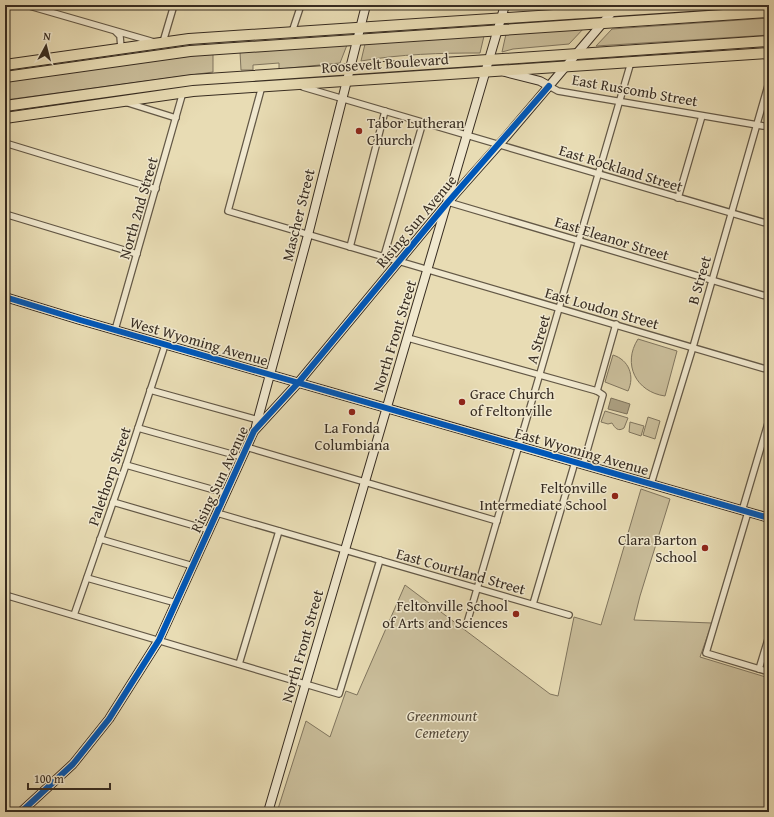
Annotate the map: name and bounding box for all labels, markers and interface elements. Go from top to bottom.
north arrow [26,26,66,66]
text: N [43,28,52,45]
street label: Roosevelt Boulevard [321,48,449,78]
street label: East Ruscomb Street [570,69,700,112]
place label: Tabor Lutheran Church [367,112,465,150]
marker: Tabor Lutheran Church [354,126,364,136]
street label: East Rockland Street [556,139,686,197]
street label: North 2nd Street [113,154,163,262]
street label: Mascher Street [276,166,320,263]
street label: Rising Sun Avenue [371,170,461,272]
street label: East Eleanor Street [552,211,672,266]
street label: B Street [682,253,716,307]
street label: North Front Street [367,277,421,395]
street label: East Loudon Street [543,282,662,334]
street label: West Wyoming Avenue [127,311,271,371]
street label: A Street [521,311,555,366]
place label: Grace Church of Feltonville [470,383,555,421]
marker: Grace Church of Feltonville [457,397,467,407]
marker: La Fonda Columbiana [347,407,357,417]
place label: La Fonda Columbiana [315,417,389,455]
street label: Rising Sun Avenue [185,422,253,536]
street label: East Wyoming Avenue [513,422,651,480]
street label: Palethorp Street [82,423,136,528]
place label: Feltonville Intermediate School [480,477,607,515]
marker: Feltonville Intermediate School [610,491,620,501]
place label: Clara Barton School [618,529,698,567]
street label: East Courtland Street [394,542,529,600]
marker: Clara Barton School [700,543,710,553]
street label: North Front Street [276,586,328,705]
place label: Feltonville School of Arts and Sciences [382,595,508,633]
marker: Feltonville School of Arts and Sciences [511,609,521,619]
park label: Greenmount Cemetery [407,705,477,743]
scale bar [28,765,110,791]
text: 100 m [34,770,64,787]

